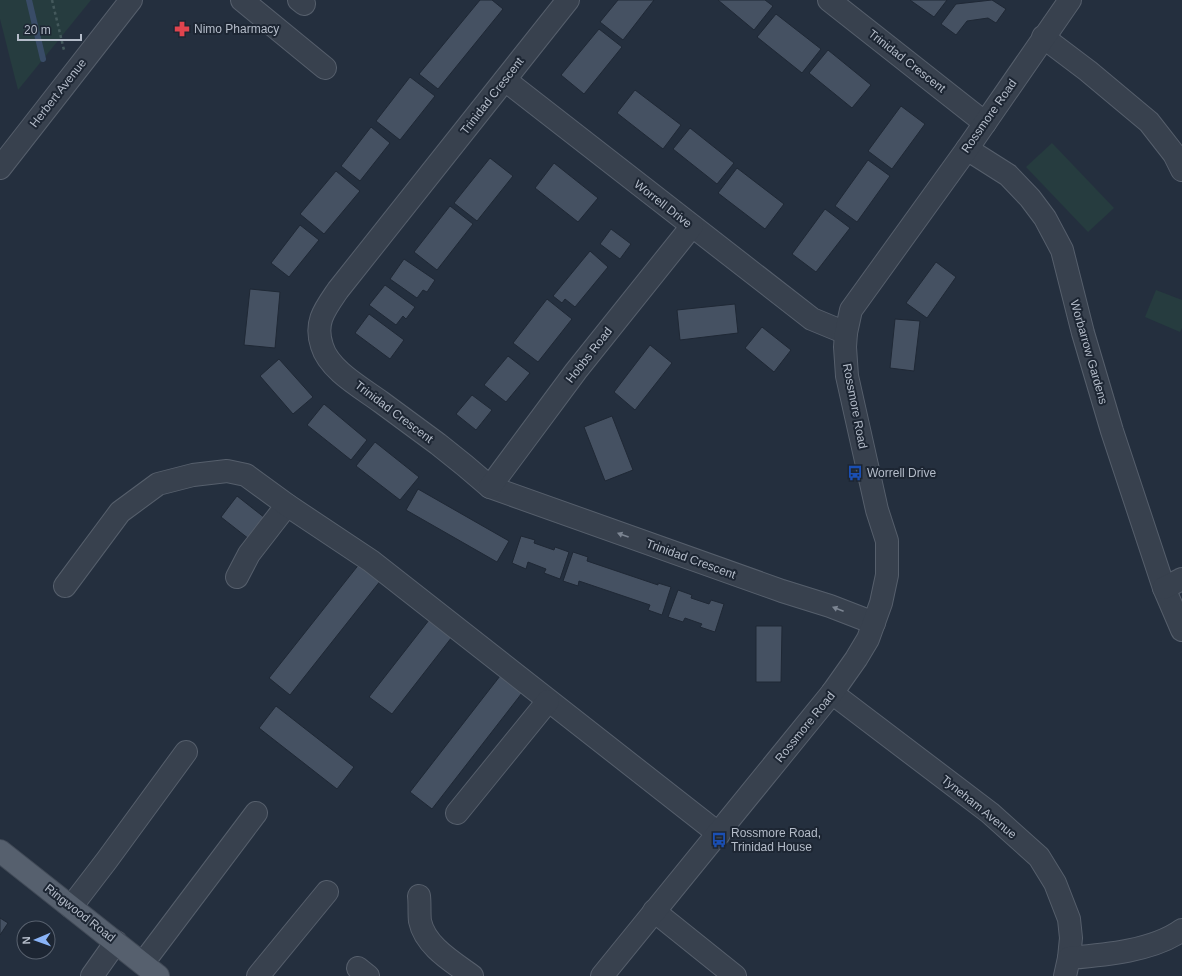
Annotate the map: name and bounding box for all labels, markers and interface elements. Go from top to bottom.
scale bar [18,16,81,42]
pharmacy icon: Nimo Pharmacy [173,20,191,38]
place label: Nimo Pharmacy [194,22,279,36]
text: 20 m [24,23,51,37]
street label: Trinidad Crescent [866,26,949,96]
street label: Trinidad Crescent [457,54,527,137]
street label: Herbert Avenue [27,56,89,130]
street label: Rossmore Road [958,76,1020,156]
street label: Worrell Drive [631,177,695,231]
street label: Worbarrow Gardens [1067,298,1111,406]
street label: Hobbs Road [563,324,615,386]
street label: Rossmore Road [840,362,870,450]
street label: Trinidad Crescent [352,378,436,446]
bus stop icon: Worrell Drive [846,464,864,482]
place label: Worrell Drive [867,466,936,480]
one-way arrow [616,531,628,537]
street label: Trinidad Crescent [644,536,738,582]
one-way arrow [832,606,844,612]
street label: Rossmore Road [772,689,838,765]
street label: Tyneham Avenue [939,772,1020,842]
place label: Rossmore Road, Trinidad House [731,826,821,854]
bus stop icon: Rossmore Road, Trinidad House [710,831,728,849]
street label: Ringwood Road [42,881,118,945]
north arrow [16,920,56,960]
text: N [20,936,32,945]

